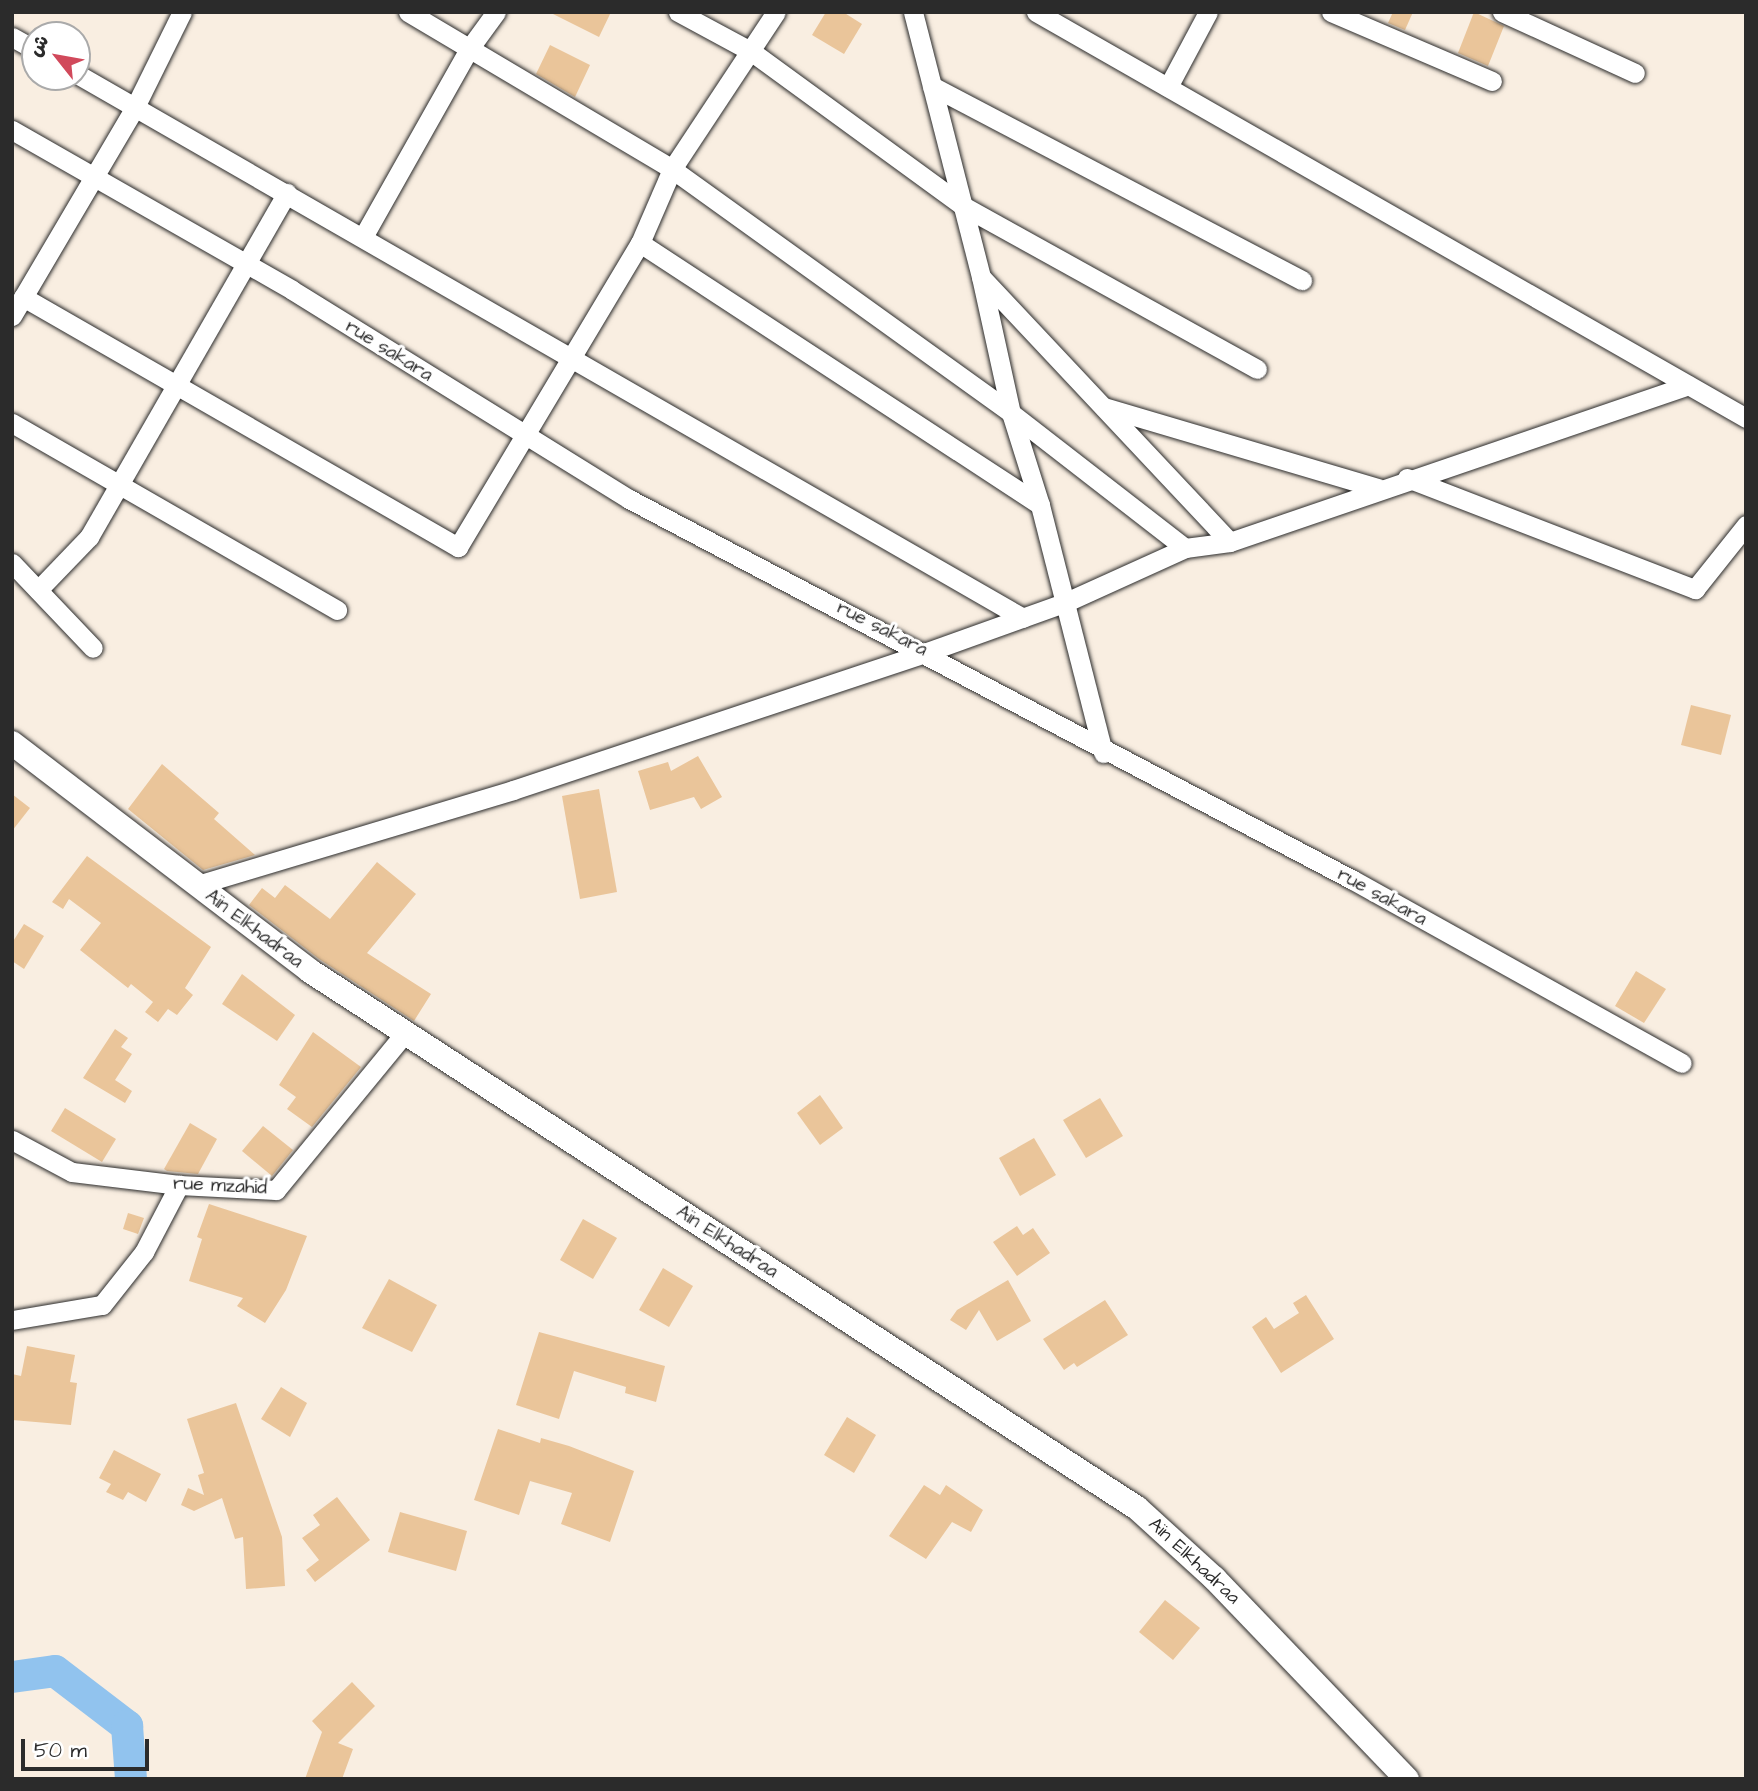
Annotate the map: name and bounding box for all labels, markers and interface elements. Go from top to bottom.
north arrow [21,21,91,91]
text: ش [22,30,56,62]
street label: rue sakara [341,315,437,387]
street label: rue sakara [833,596,931,662]
street label: rue sakara [1333,863,1431,931]
street label: Aïn Elkhadraa [201,885,307,973]
street label: rue mzahid [173,1172,267,1200]
street label: Aïn Elkhadraa [672,1201,782,1283]
street label: Aïn Elkhadraa [1144,1513,1244,1609]
scale bar [24,1724,152,1768]
text: 50 m [34,1736,87,1765]

